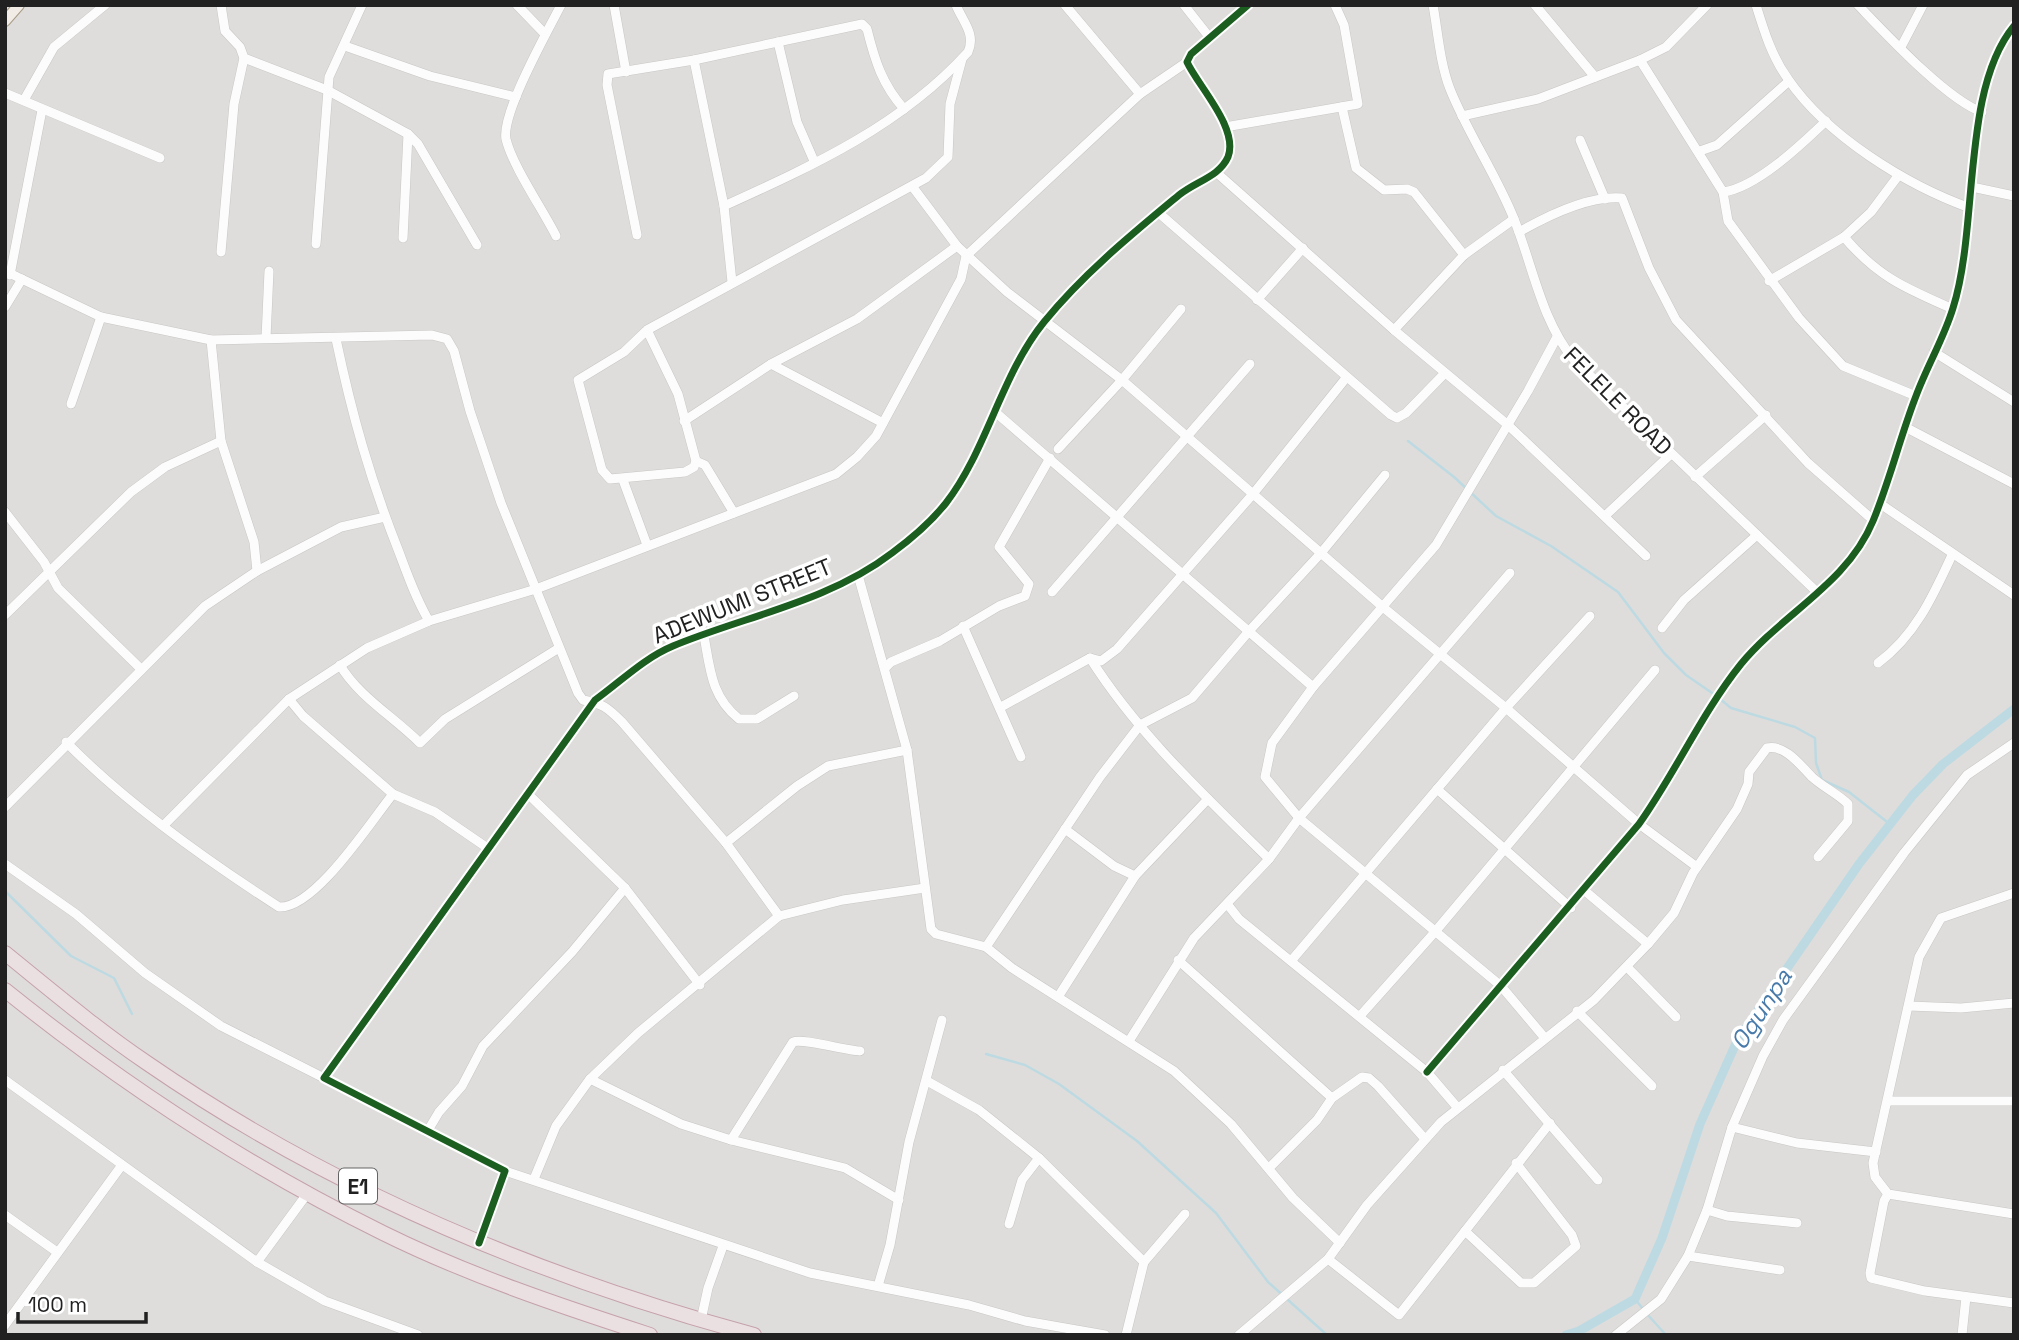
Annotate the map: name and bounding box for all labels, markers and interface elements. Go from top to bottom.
street label: FELELE ROAD [1557,340,1679,462]
street label: ADEWUMI STREET [648,551,836,651]
water label: Ogunpa [1723,963,1799,1055]
road number: E1 [339,1168,377,1204]
scale bar [18,1280,145,1324]
text: 100 m [28,1291,87,1318]

